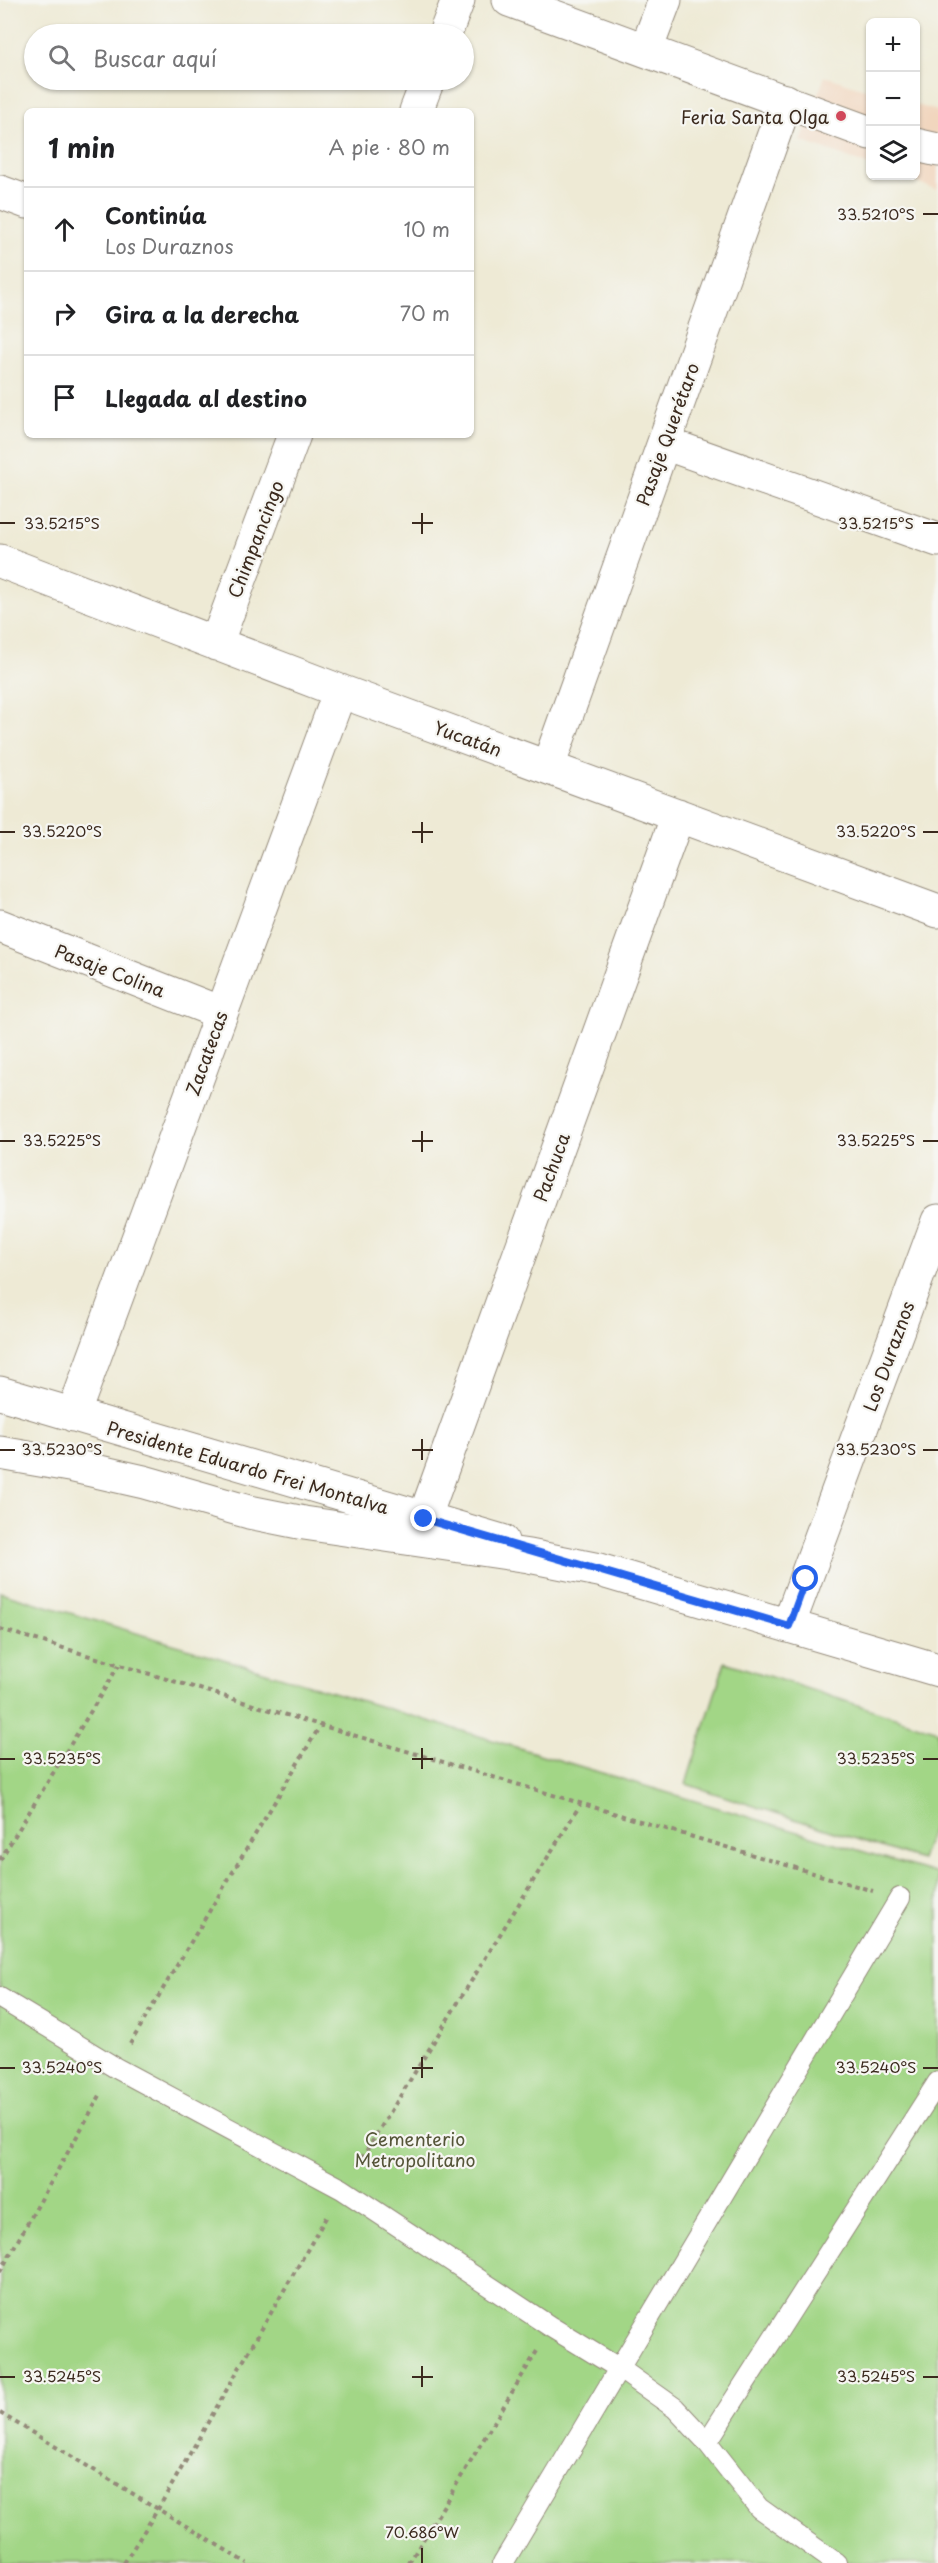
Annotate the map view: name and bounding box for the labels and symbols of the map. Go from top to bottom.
place label: Feria Santa Olga [681,103,830,130]
marker: Feria Santa Olga [834,109,848,123]
text: 33.5210°S [837,202,915,225]
street label: Pasaje Querétaro [629,359,705,509]
street label: Chimpancingo [220,476,290,602]
text: 33.5215°S [24,511,100,534]
text: 33.5215°S [838,511,914,534]
street label: Yucatán [430,713,506,763]
text: 33.5220°S [22,819,102,842]
text: 33.5220°S [836,819,916,842]
street label: Pasaje Colina [51,937,170,1004]
street label: Zacatecas [178,1007,234,1099]
text: 33.5225°S [23,1128,101,1151]
street label: Pachuca [526,1128,576,1205]
text: 33.5225°S [837,1128,915,1151]
street label: Los Duraznos [856,1297,920,1415]
street label: Presidente Eduardo Frei Montalva [104,1414,392,1520]
text: 33.5230°S [22,1437,102,1460]
text: 33.5230°S [836,1437,916,1460]
route end [410,1505,436,1531]
route start [792,1565,818,1591]
text: 33.5235°S [23,1746,101,1769]
text: 33.5235°S [837,1746,915,1769]
text: 33.5240°S [22,2055,102,2078]
text: 33.5240°S [836,2055,916,2078]
park label: Cementerio Metropolitano [354,2125,476,2173]
text: 33.5245°S [23,2364,101,2387]
text: 33.5245°S [837,2364,915,2387]
text: 70.686°W [385,2520,459,2543]

